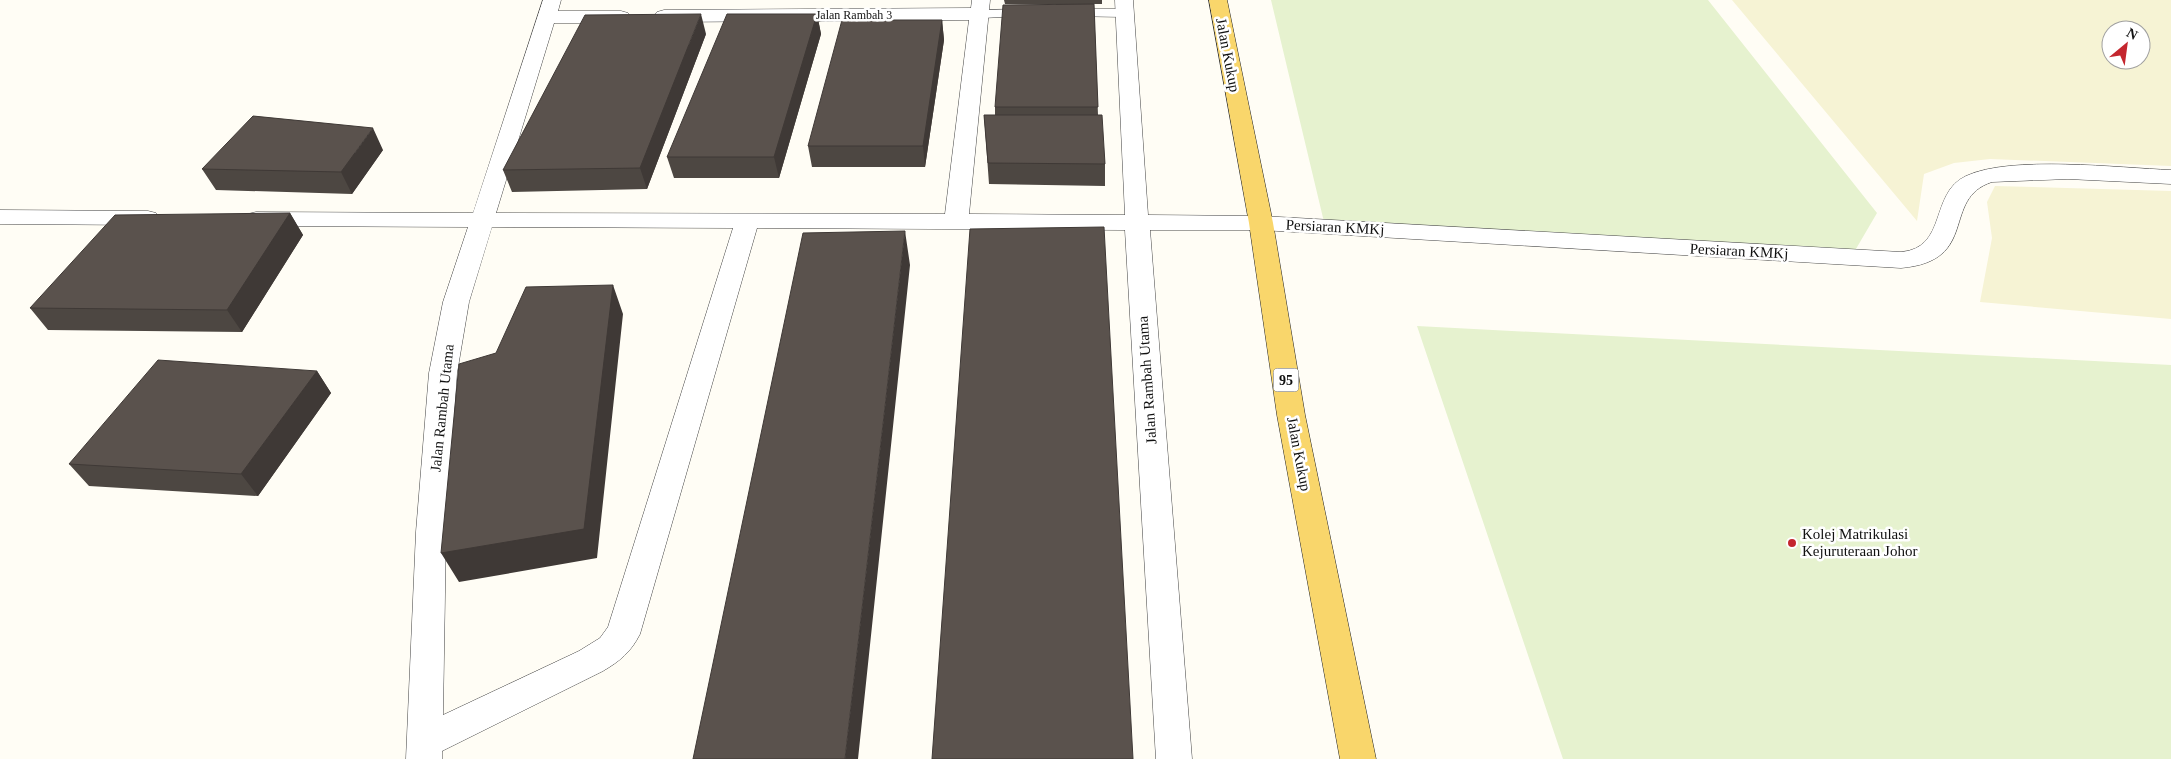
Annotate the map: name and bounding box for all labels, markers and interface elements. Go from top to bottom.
street label: Jalan Rambah 3 [816,8,892,22]
street label: Jalan Kukup [1213,16,1243,94]
north arrow [2101,20,2151,70]
text: N [2124,25,2140,43]
street label: Persiaran KMKj [1285,216,1385,238]
street label: Persiaran KMKj [1689,240,1789,262]
street label: Jalan Rambah Utama [1135,315,1159,445]
street label: Jalan Rambah Utama [427,343,457,473]
road number: 95 [1274,368,1298,392]
street label: Jalan Kukup [1284,415,1314,493]
place label: Kolej Matrikulasi Kejuruteraan Johor [1802,526,1917,559]
marker: Kolej Matrikulasi Kejuruteraan Johor [1786,537,1798,549]

